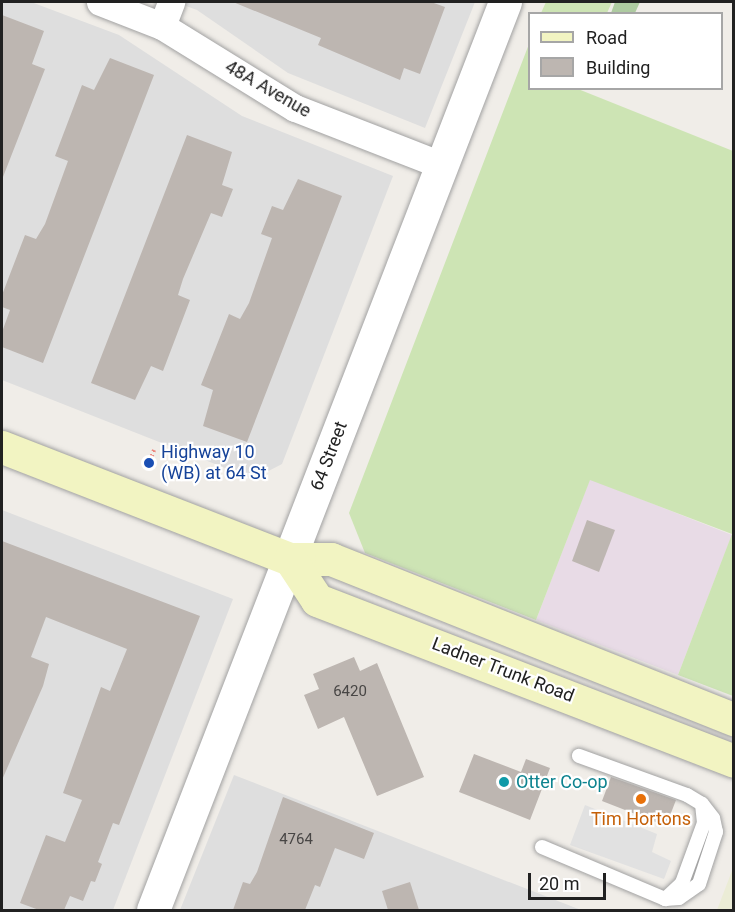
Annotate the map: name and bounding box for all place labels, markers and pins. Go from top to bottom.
place label: Highway 10 (WB) at 64 St [161,442,267,484]
marker: Highway 10 (WB) at 64 St [142,456,156,470]
place label: Otter Co-op [516,771,608,793]
marker: Otter Co-op [497,775,511,789]
marker: Tim Hortons [634,792,648,806]
place label: Tim Hortons [591,808,691,830]

